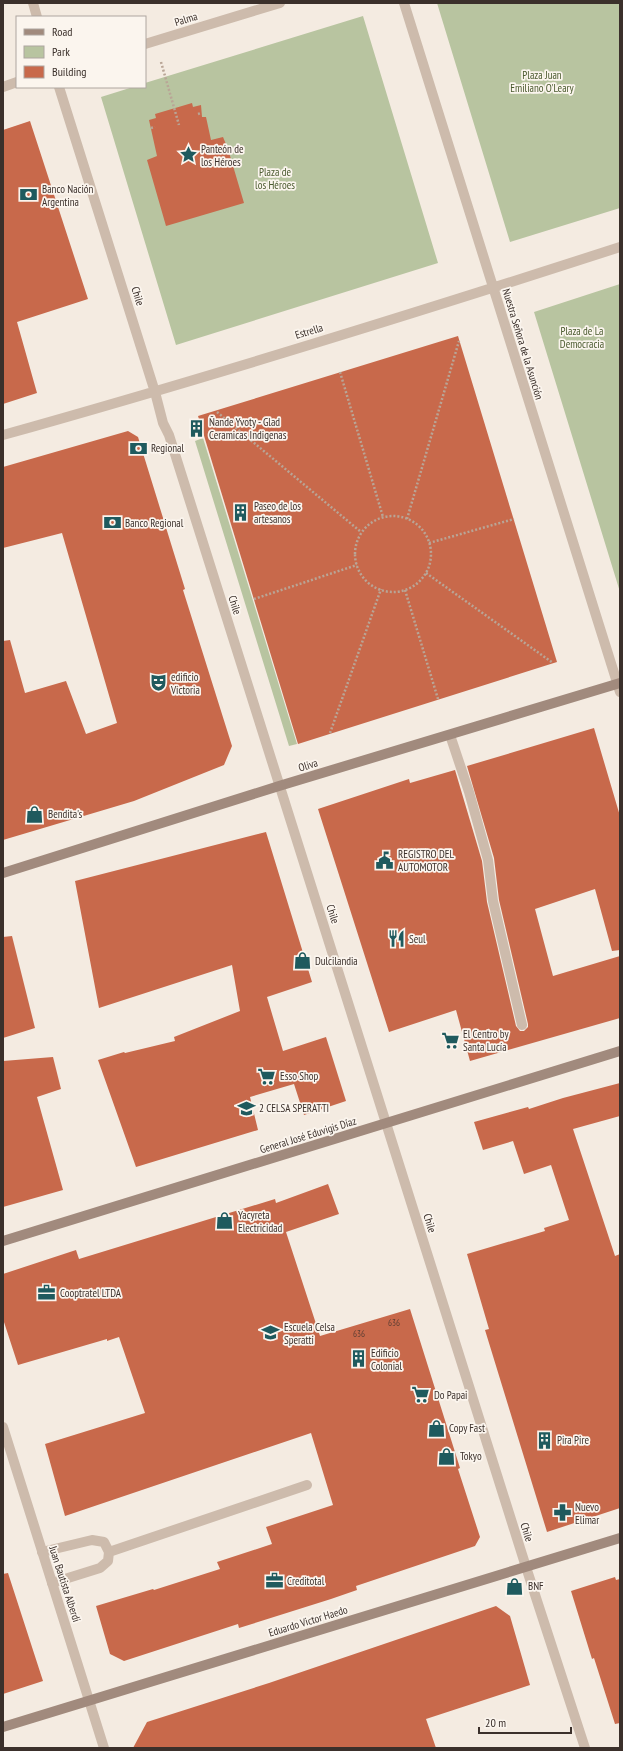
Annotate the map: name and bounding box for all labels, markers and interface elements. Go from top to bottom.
street label: Palma [173,9,199,29]
legend [16,16,146,88]
text: Road [52,24,72,39]
text: Park [52,44,70,59]
text: Building [52,64,87,79]
park label: Plaza Juan Emiliano O'Leary [510,68,575,95]
place label: Panteón de los Héroes [201,142,244,169]
place icon: Panteón de los Héroes [178,145,198,165]
park label: Plaza de los Héroes [255,165,295,192]
place label: Banco Nación Argentina [42,182,94,209]
bank icon: Banco Nación Argentina [19,185,39,205]
street label: Chile [128,285,148,308]
street label: Nuestra Señora de la Asunción [499,287,547,401]
street label: Estrella [293,320,325,342]
park label: Plaza de La Democracia [560,324,604,351]
place label: Ñande Yvoty - Glad Ceramicas Indigenas [209,415,287,442]
building icon: Ñande Yvoty - Glad Ceramicas Indigenas [186,418,206,438]
bank icon: Regional [128,438,148,458]
place label: Regional [151,441,184,455]
place label: Paseo de los artesanos [254,499,301,526]
building icon: Paseo de los artesanos [231,502,251,522]
bank icon: Banco Regional [102,513,122,533]
place label: Banco Regional [125,516,184,530]
street label: Chile [225,594,245,617]
place label: edificio Victoria [170,670,200,697]
theatre icon: edificio Victoria [148,673,168,693]
street label: Oliva [297,755,319,775]
shop icon: Bendita's [25,804,45,824]
place label: Bendita's [48,807,82,821]
place label: REGISTRO DEL AUTOMOTOR [398,847,454,874]
public building icon: REGISTRO DEL AUTOMOTOR [375,850,395,870]
street label: Chile [323,903,343,926]
restaurant icon: Seul [386,929,406,949]
place label: Seul [409,932,426,946]
shop icon: Dulcilandia [292,951,312,971]
place label: Dulcilandia [315,954,358,968]
place label: El Centro by Santa Lucía [463,1027,510,1054]
supermarket icon: El Centro by Santa Lucía [440,1030,460,1050]
supermarket icon: Esso Shop [257,1066,277,1086]
place label: Esso Shop [280,1069,319,1083]
school or university icon: 2 CELSA SPERATTI [236,1098,256,1118]
place label: 2 CELSA SPERATTI [259,1101,329,1115]
street label: General José Eduvigis Díaz [258,1114,358,1156]
place label: Yacyreta Electricidad [238,1208,283,1235]
shop icon: Yacyreta Electricidad [215,1211,235,1231]
street label: Chile [420,1212,440,1235]
office icon: Cooptratel LTDA [37,1283,57,1303]
place label: Cooptratel LTDA [60,1286,122,1300]
house number: 636 [388,1317,400,1328]
place label: Escuela Celsa Speratti [284,1320,335,1347]
school or university icon: Escuela Celsa Speratti [261,1323,281,1343]
house number: 636 [353,1328,365,1339]
place label: Edificio Colonial [371,1346,402,1373]
building icon: Edificio Colonial [348,1349,368,1369]
supermarket icon: Do Papai [411,1385,431,1405]
place label: Do Papai [434,1388,468,1402]
shop icon: Copy Fast [426,1418,446,1438]
place label: Copy Fast [449,1421,485,1435]
building icon: Pira Pire [534,1430,554,1450]
place label: Pira Pire [557,1433,589,1447]
shop icon: Tokyo [437,1446,457,1466]
place label: Tokyo [460,1449,482,1463]
place label: Nuevo Elimar [575,1500,599,1527]
pharmacy icon: Nuevo Elimar [552,1503,572,1523]
street label: Chile [517,1521,537,1544]
street label: Juan Bautista Alberdi [46,1543,84,1624]
office icon: Creditotal [264,1571,284,1591]
place label: Creditotal [287,1574,325,1588]
shop icon: BNF [505,1576,525,1596]
place label: BNF [528,1579,544,1593]
street label: Eduardo Victor Haedo [267,1602,350,1640]
scale bar [479,1709,571,1735]
text: 20 m [485,1715,506,1730]

